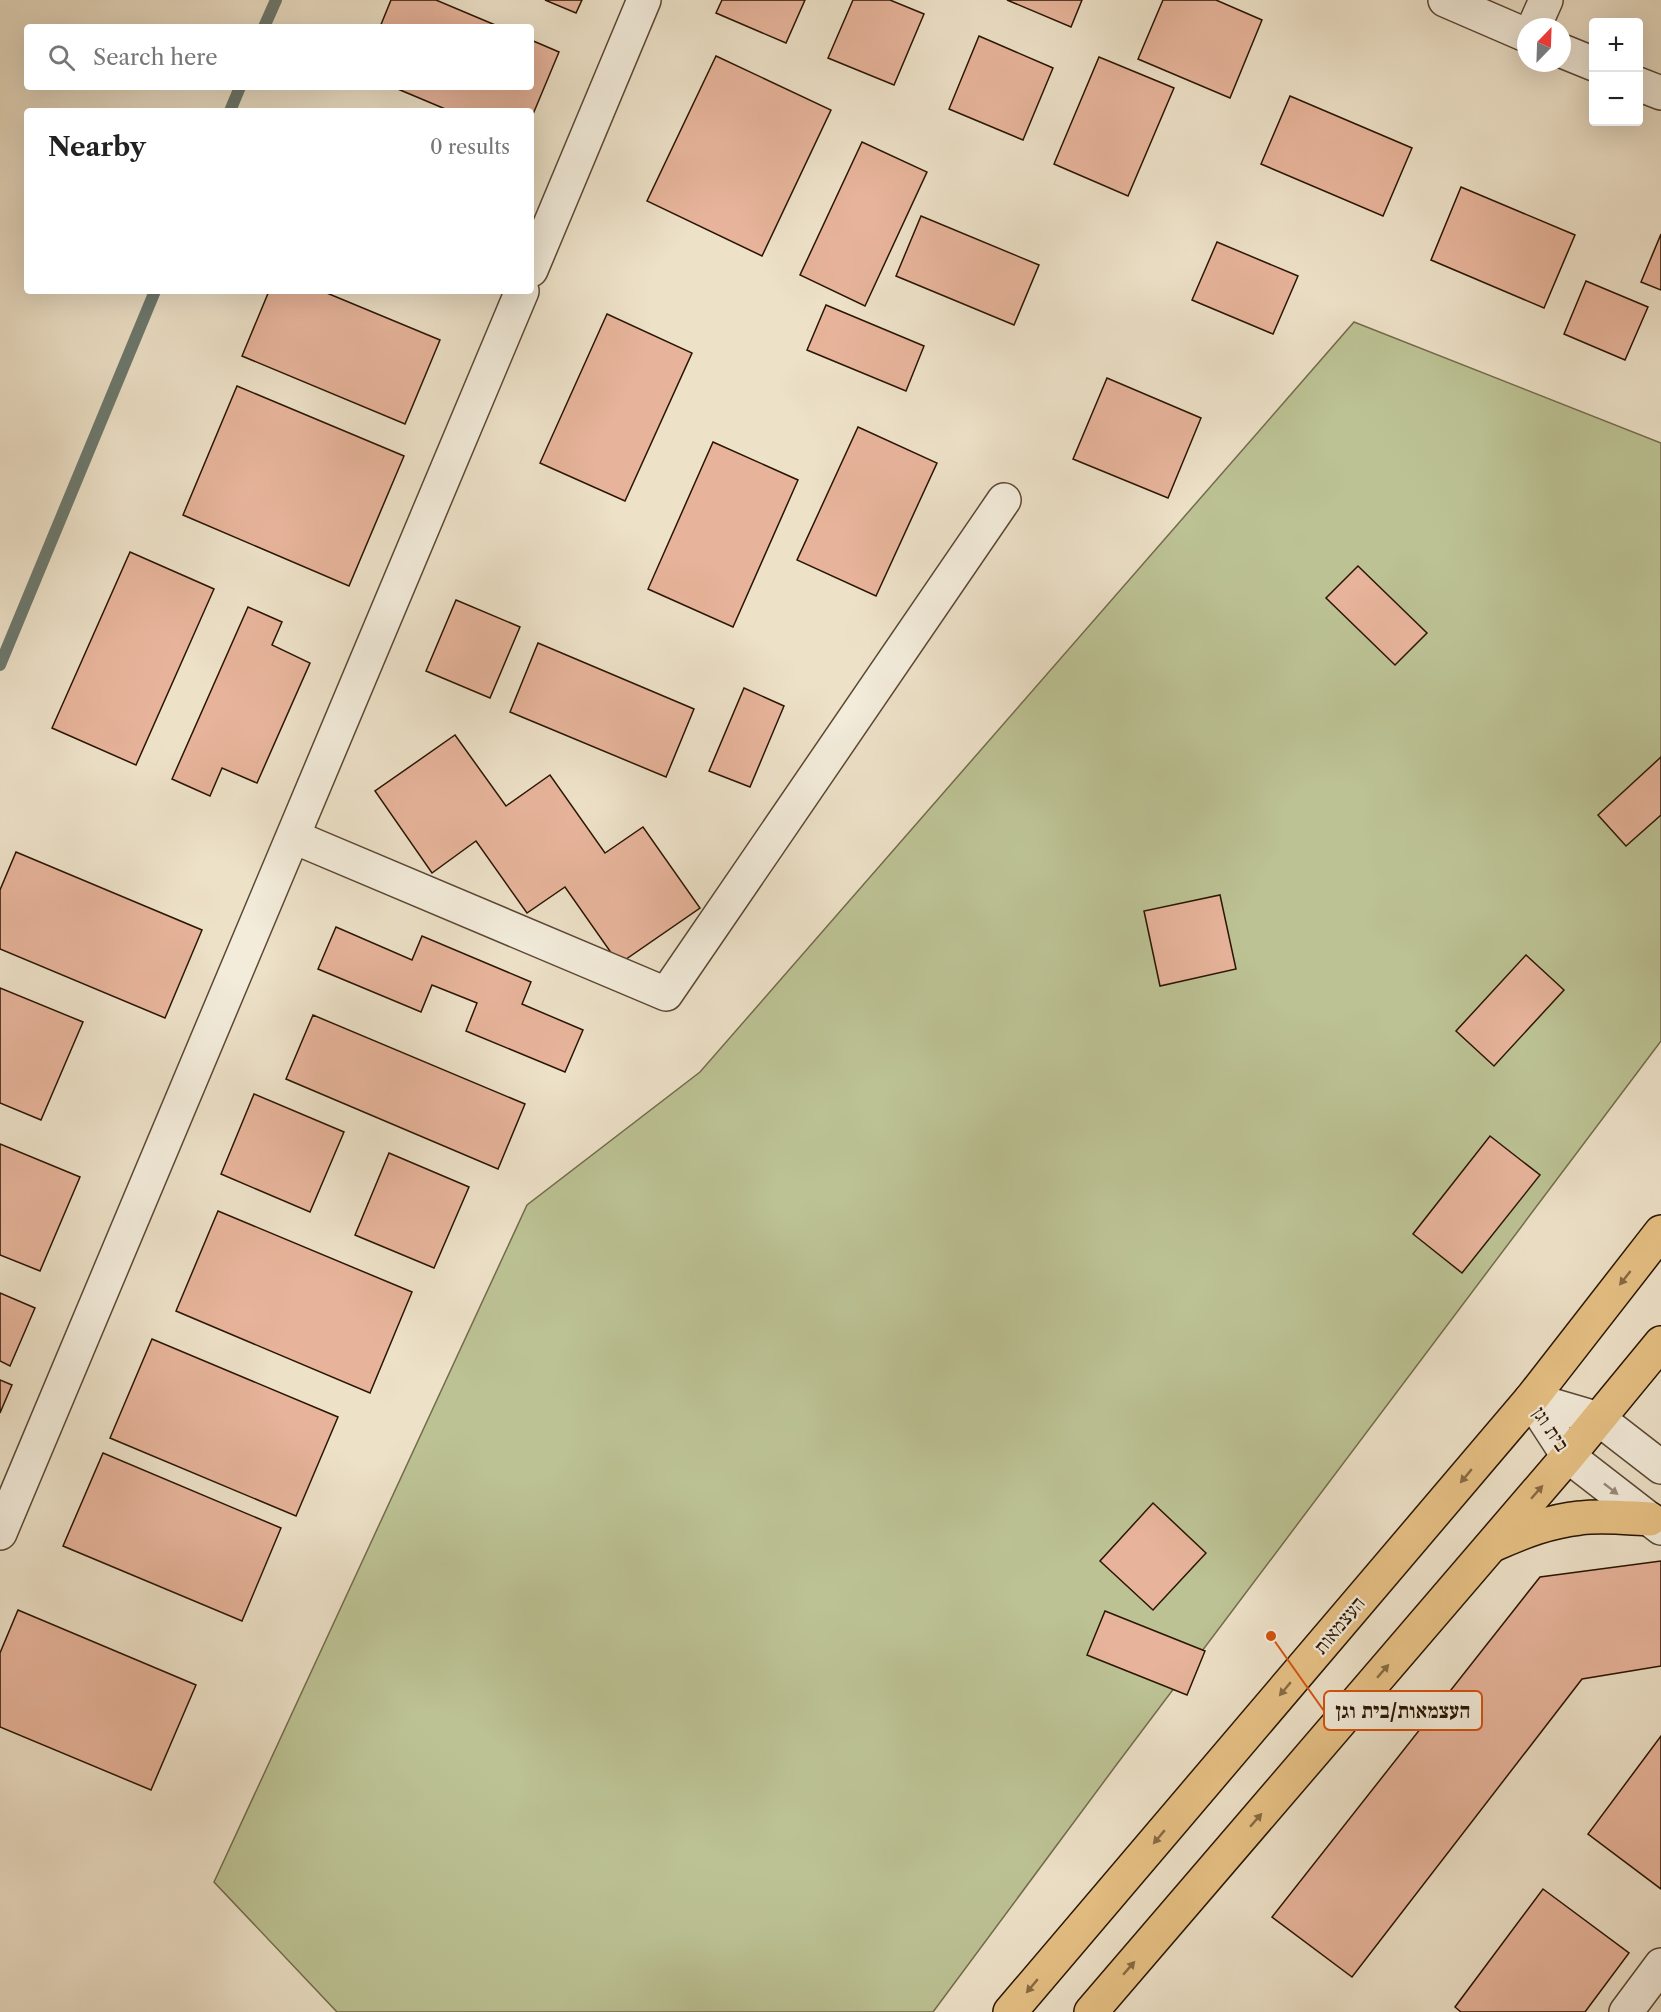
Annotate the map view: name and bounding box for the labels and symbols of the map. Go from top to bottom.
north arrow [1517,18,1571,72]
one-way arrow [1619,1270,1632,1286]
street label: בית וגן [1527,1402,1575,1456]
one-way arrow [1459,1468,1472,1484]
one-way arrow [1603,1482,1618,1494]
one-way arrow [1530,1485,1543,1500]
street label: העצמאות [1308,1591,1370,1659]
one-way arrow [1376,1663,1389,1679]
one-way arrow [1279,1681,1292,1696]
callout: העצמאות/בית וגן [1324,1691,1482,1730]
text: העצמאות/בית וגן [1336,1698,1470,1723]
one-way arrow [1249,1812,1263,1827]
one-way arrow [1153,1829,1166,1844]
one-way arrow [1122,1961,1135,1976]
one-way arrow [1026,1978,1039,1994]

